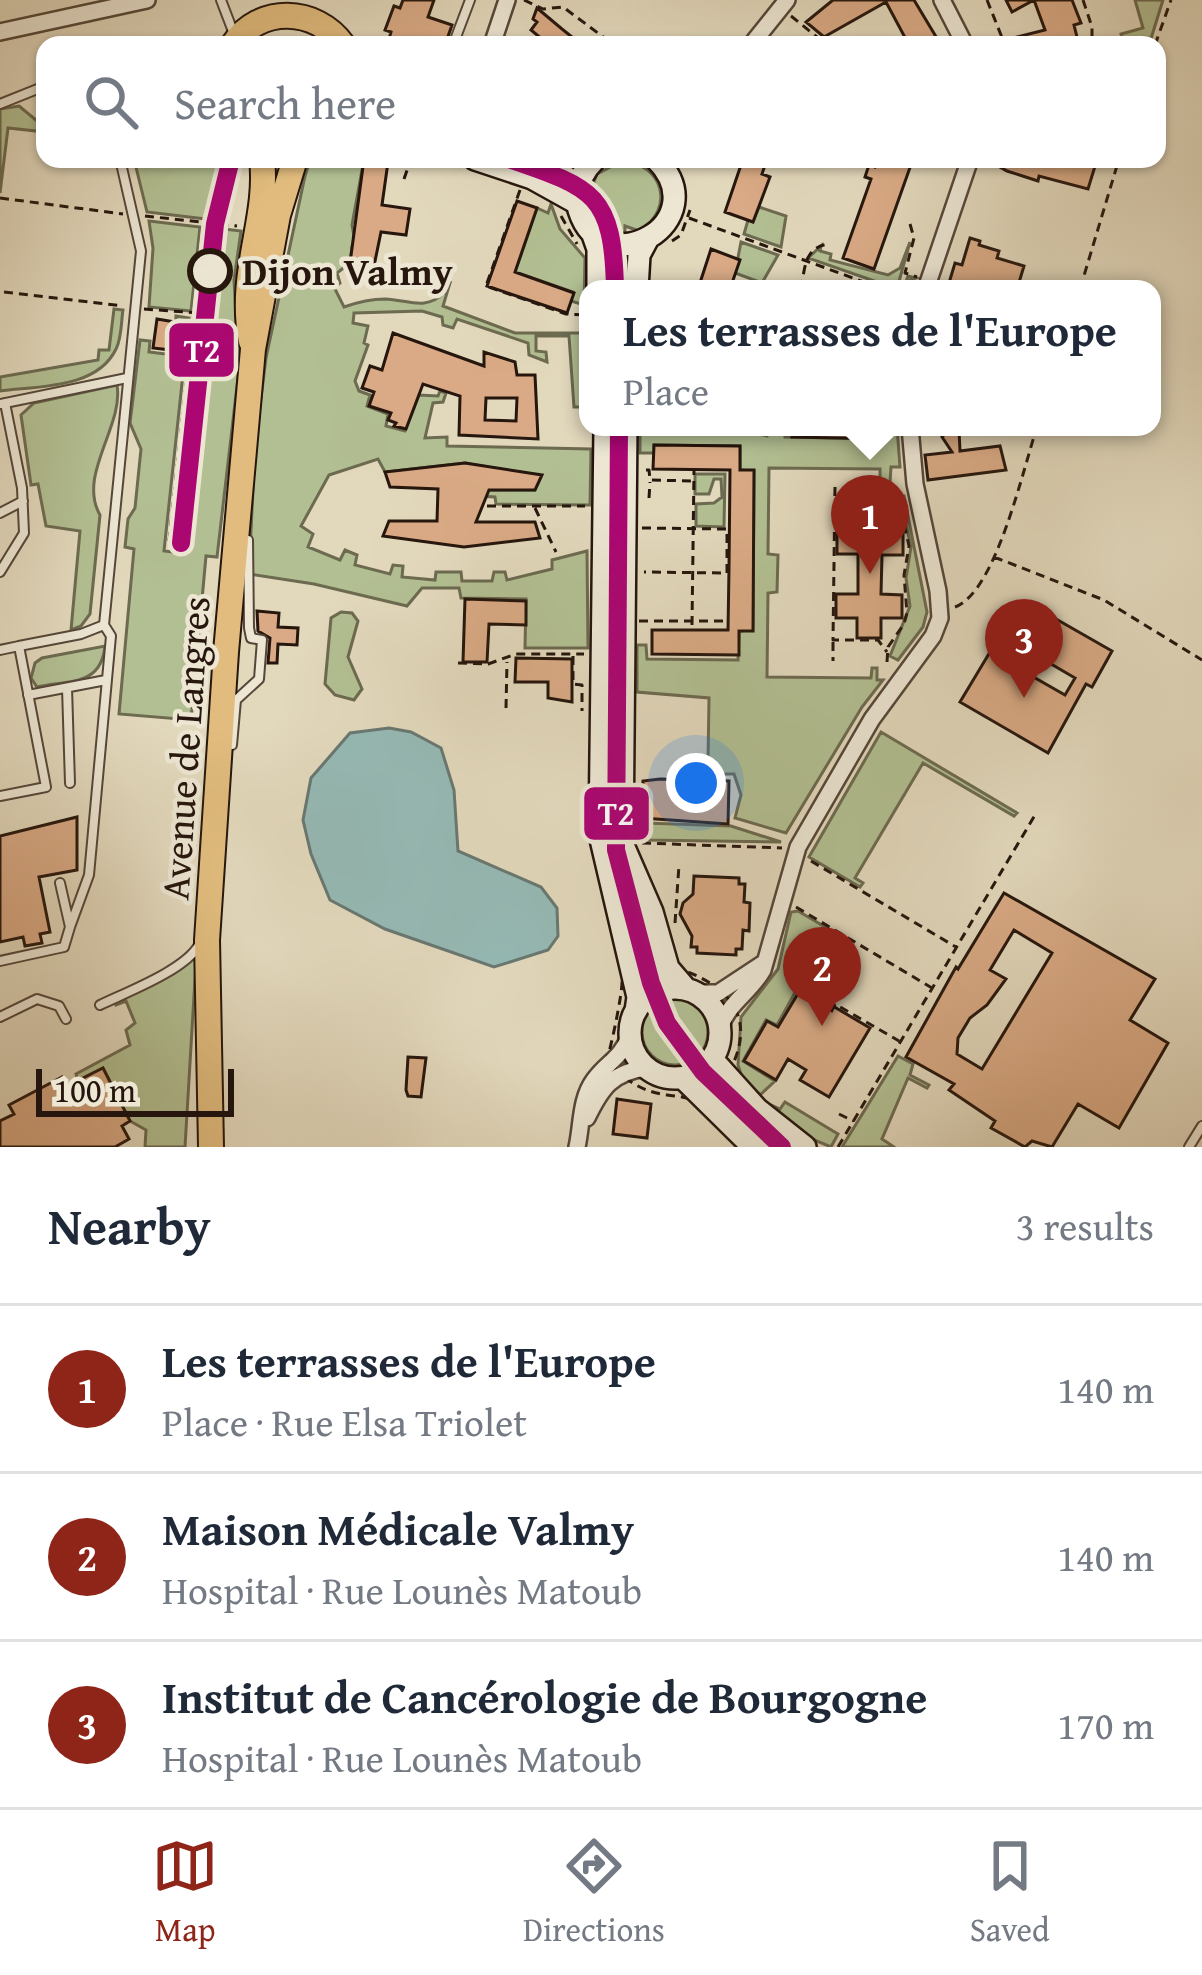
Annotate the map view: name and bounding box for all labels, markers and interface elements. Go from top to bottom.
search box [36,36,1166,168]
icon: search [78,69,144,135]
text: Search here [174,70,396,135]
place label: Dijon Valmy [242,242,453,299]
marker: Dijon Valmy [189,250,231,292]
popup [579,280,1161,436]
text: Les terrasses de l'Europe [623,297,1117,362]
line badge: T2 [167,321,236,379]
text: T2 [184,326,220,374]
text: Place [623,362,709,419]
pin: 1 [831,475,909,574]
street label: Avenue de Langres [145,594,224,902]
pin: 3 [985,599,1063,698]
your location [666,753,726,813]
line badge: T2 [582,785,651,842]
text: T2 [598,789,634,837]
pin: 2 [783,927,861,1026]
scale bar [36,1063,234,1116]
text: 100 m [54,1066,136,1114]
text: Nearby [48,1188,211,1263]
text: 3 results [1016,1197,1154,1254]
text: Les terrasses de l'Europe [162,1328,656,1393]
text: 1 [77,1360,97,1417]
text: 140 m [1057,1360,1154,1417]
text: Place · Rue Elsa Triolet [162,1393,527,1450]
text: Maison Médicale Valmy [162,1496,634,1561]
text: 2 [77,1528,97,1585]
text: 140 m [1057,1528,1154,1585]
text: Hospital · Rue Lounès Matoub [162,1561,642,1618]
text: Institut de Cancérologie de Bourgogne [162,1664,927,1729]
text: 3 [77,1696,97,1753]
text: 170 m [1057,1696,1154,1753]
text: Hospital · Rue Lounès Matoub [162,1729,642,1786]
tab: Map [152,1833,218,1953]
tab: Directions [523,1833,665,1953]
tab: Saved [970,1833,1050,1953]

